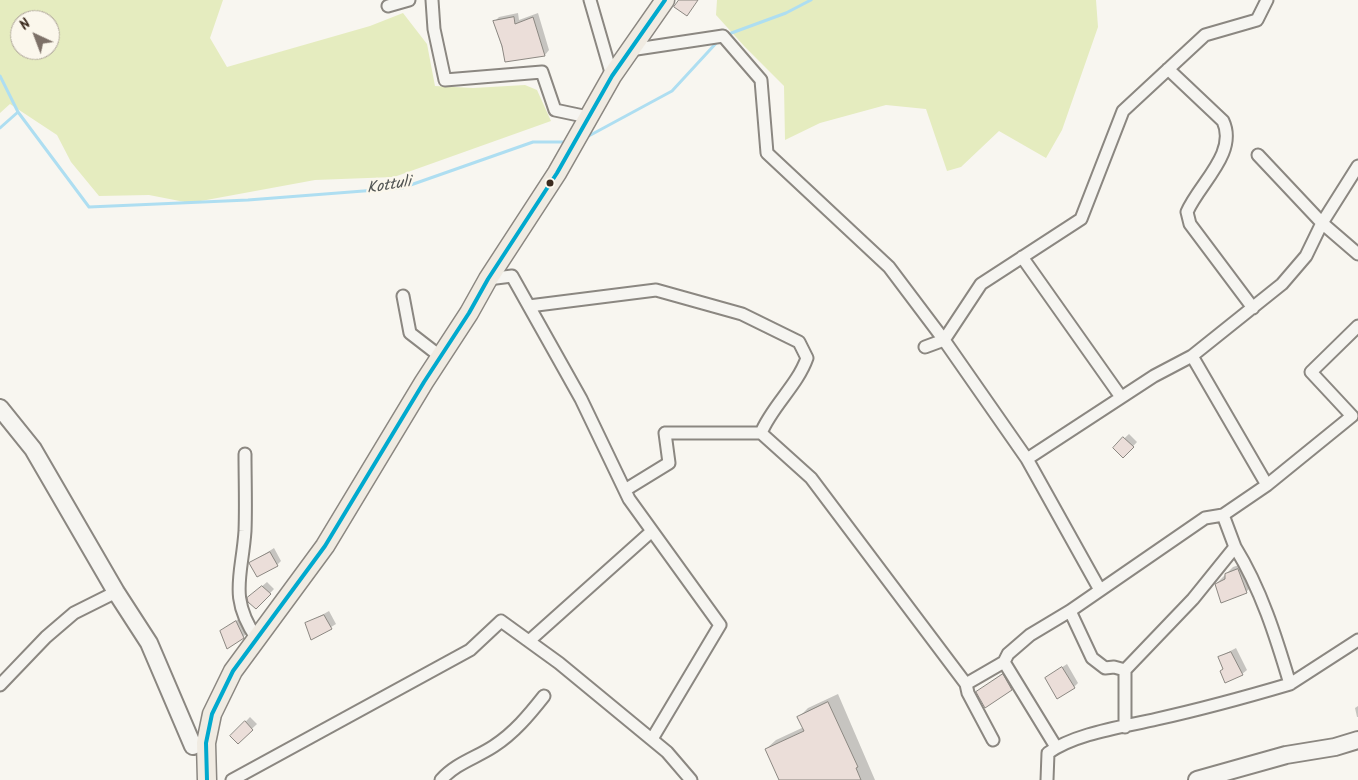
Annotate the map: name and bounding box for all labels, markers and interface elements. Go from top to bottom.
north arrow [10,10,60,60]
text: N [15,14,36,36]
water label: Kottuli [366,174,412,200]
unlabelled marker [545,178,555,188]

